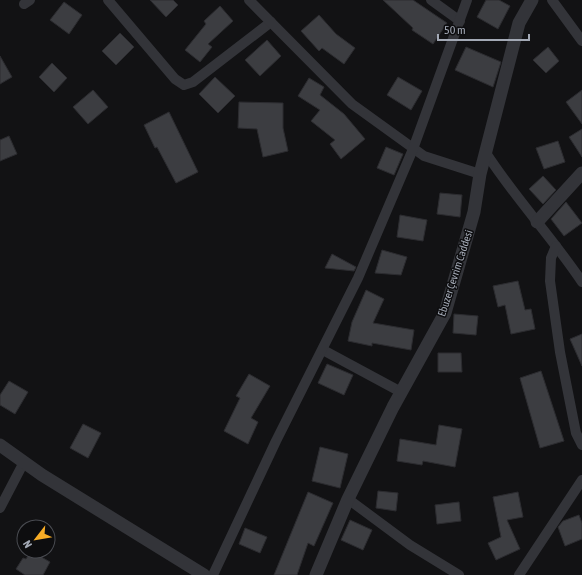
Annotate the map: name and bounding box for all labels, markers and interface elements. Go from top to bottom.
scale bar [438,16,529,42]
text: 50 m [444,23,466,37]
street label: Ebuzer Çevrim Caddesi [435,228,475,318]
north arrow [16,519,56,559]
text: N [21,538,34,550]

